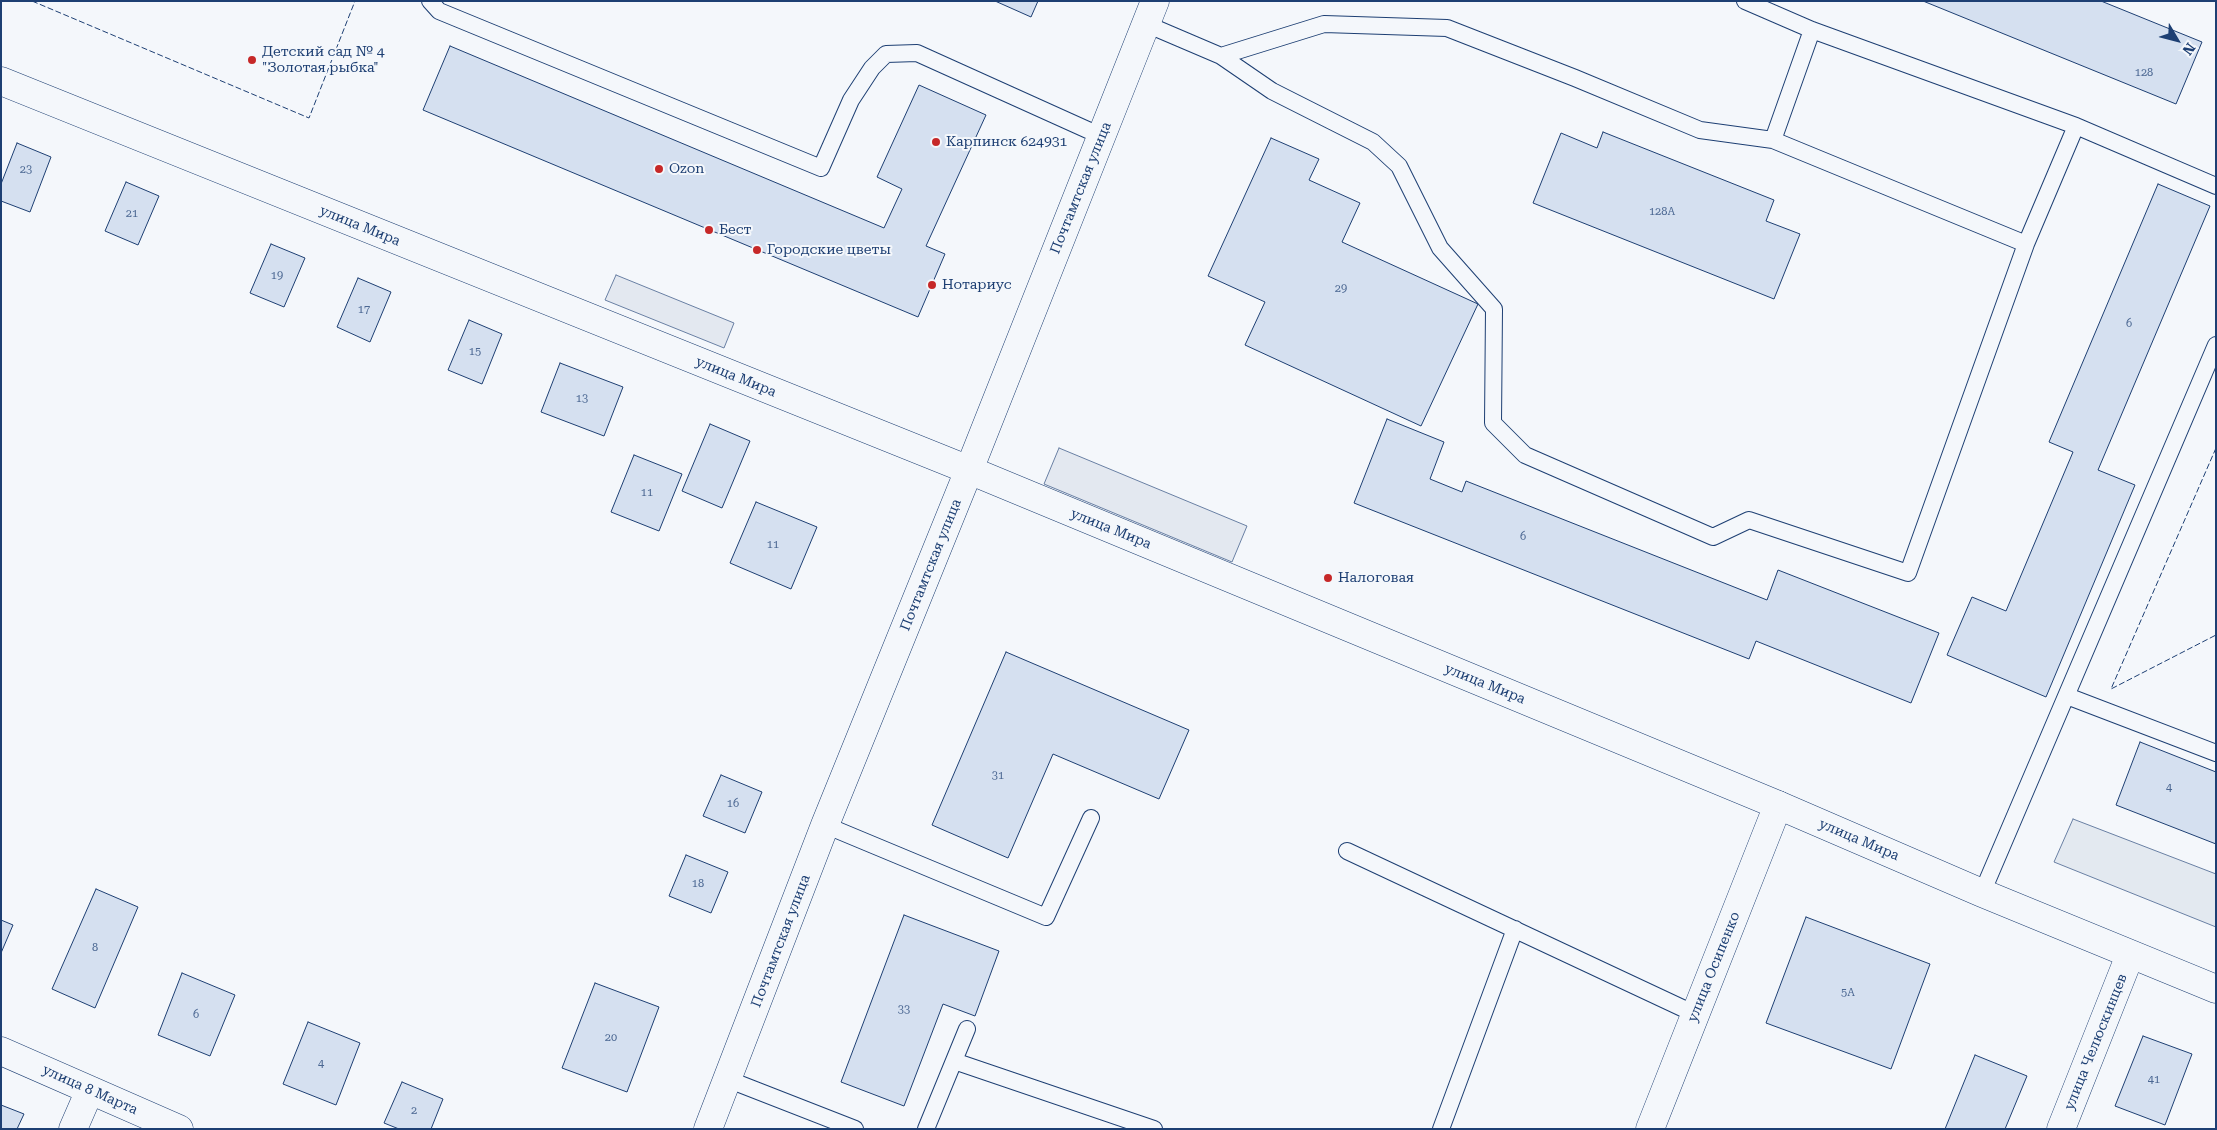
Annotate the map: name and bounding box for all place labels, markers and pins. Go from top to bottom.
place label: Детский сад № 4 "Золотая рыбка" [262,44,384,76]
marker: Детский сад № 4 "Золотая рыбка" [246,54,258,66]
place label: Карпинск 624931 [946,134,1067,150]
marker: Карпинск 624931 [930,136,942,148]
place label: Ozon [669,161,704,177]
marker: Ozon [653,163,665,175]
place label: Бест [719,222,752,238]
marker: Бест [703,224,715,236]
place label: Городские цветы [767,242,891,258]
marker: Городские цветы [751,244,763,256]
place label: Нотариус [942,277,1012,293]
marker: Нотариус [926,279,938,291]
place label: Налоговая [1338,570,1414,586]
marker: Налоговая [1322,572,1334,584]

